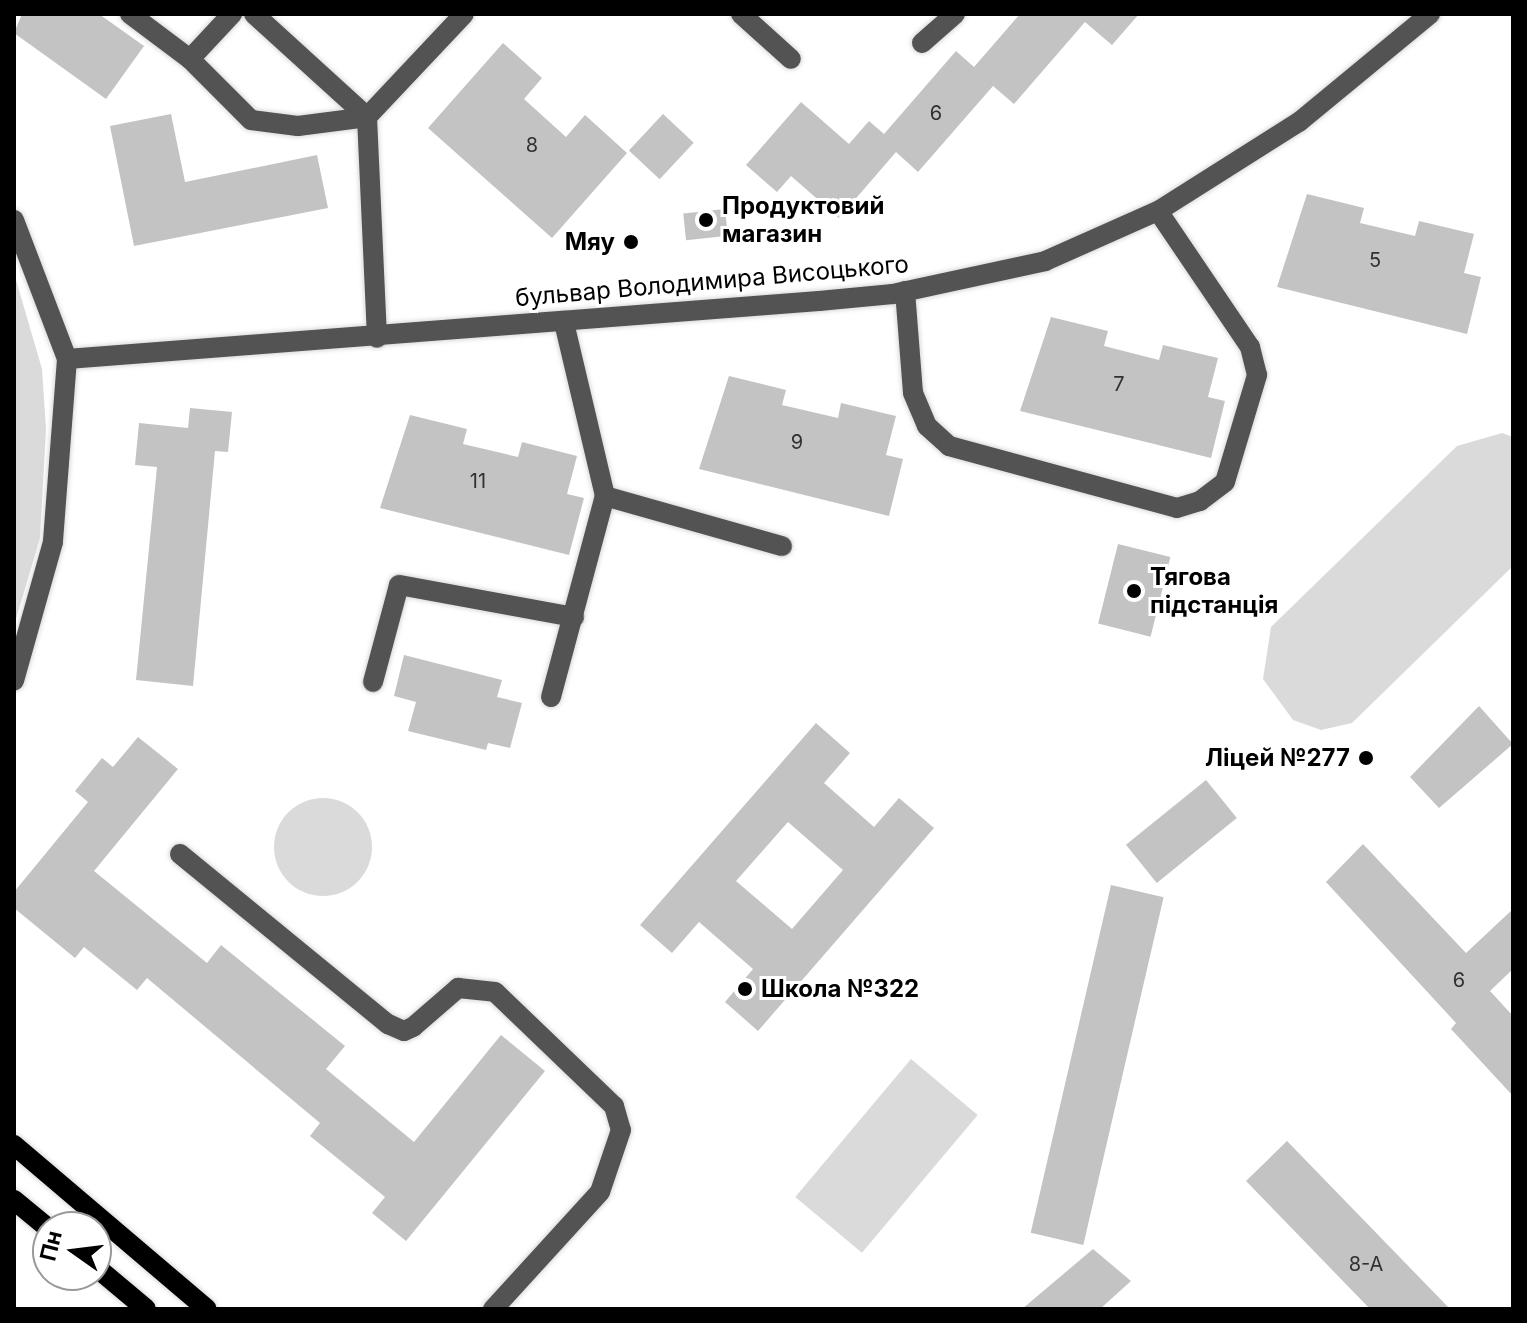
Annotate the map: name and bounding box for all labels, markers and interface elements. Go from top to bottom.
house number: 6 [930,101,942,125]
house number: 8 [526,133,538,157]
place label: Продуктовий магазин [722,192,884,248]
marker: Продуктовий магазин [697,211,715,229]
place label: Мяу [565,228,615,256]
marker: Мяу [622,233,640,251]
house number: 5 [1369,248,1381,272]
street label: бульвар Володимира Висоцького [514,249,910,313]
house number: 7 [1113,372,1125,396]
house number: 9 [791,430,803,454]
house number: 11 [470,469,486,493]
place label: Тягова пiдстанцiя [1150,563,1278,619]
marker: Тягова пiдстанцiя [1125,582,1143,600]
place label: Ліцей №277 [1205,744,1350,772]
marker: Ліцей №277 [1357,749,1375,767]
house number: 6 [1453,968,1465,992]
place label: Школа №322 [761,975,919,1003]
marker: Школа №322 [736,980,754,998]
north arrow [32,1211,112,1291]
text: Пн [34,1228,67,1263]
house number: 8-А [1349,1252,1383,1276]

